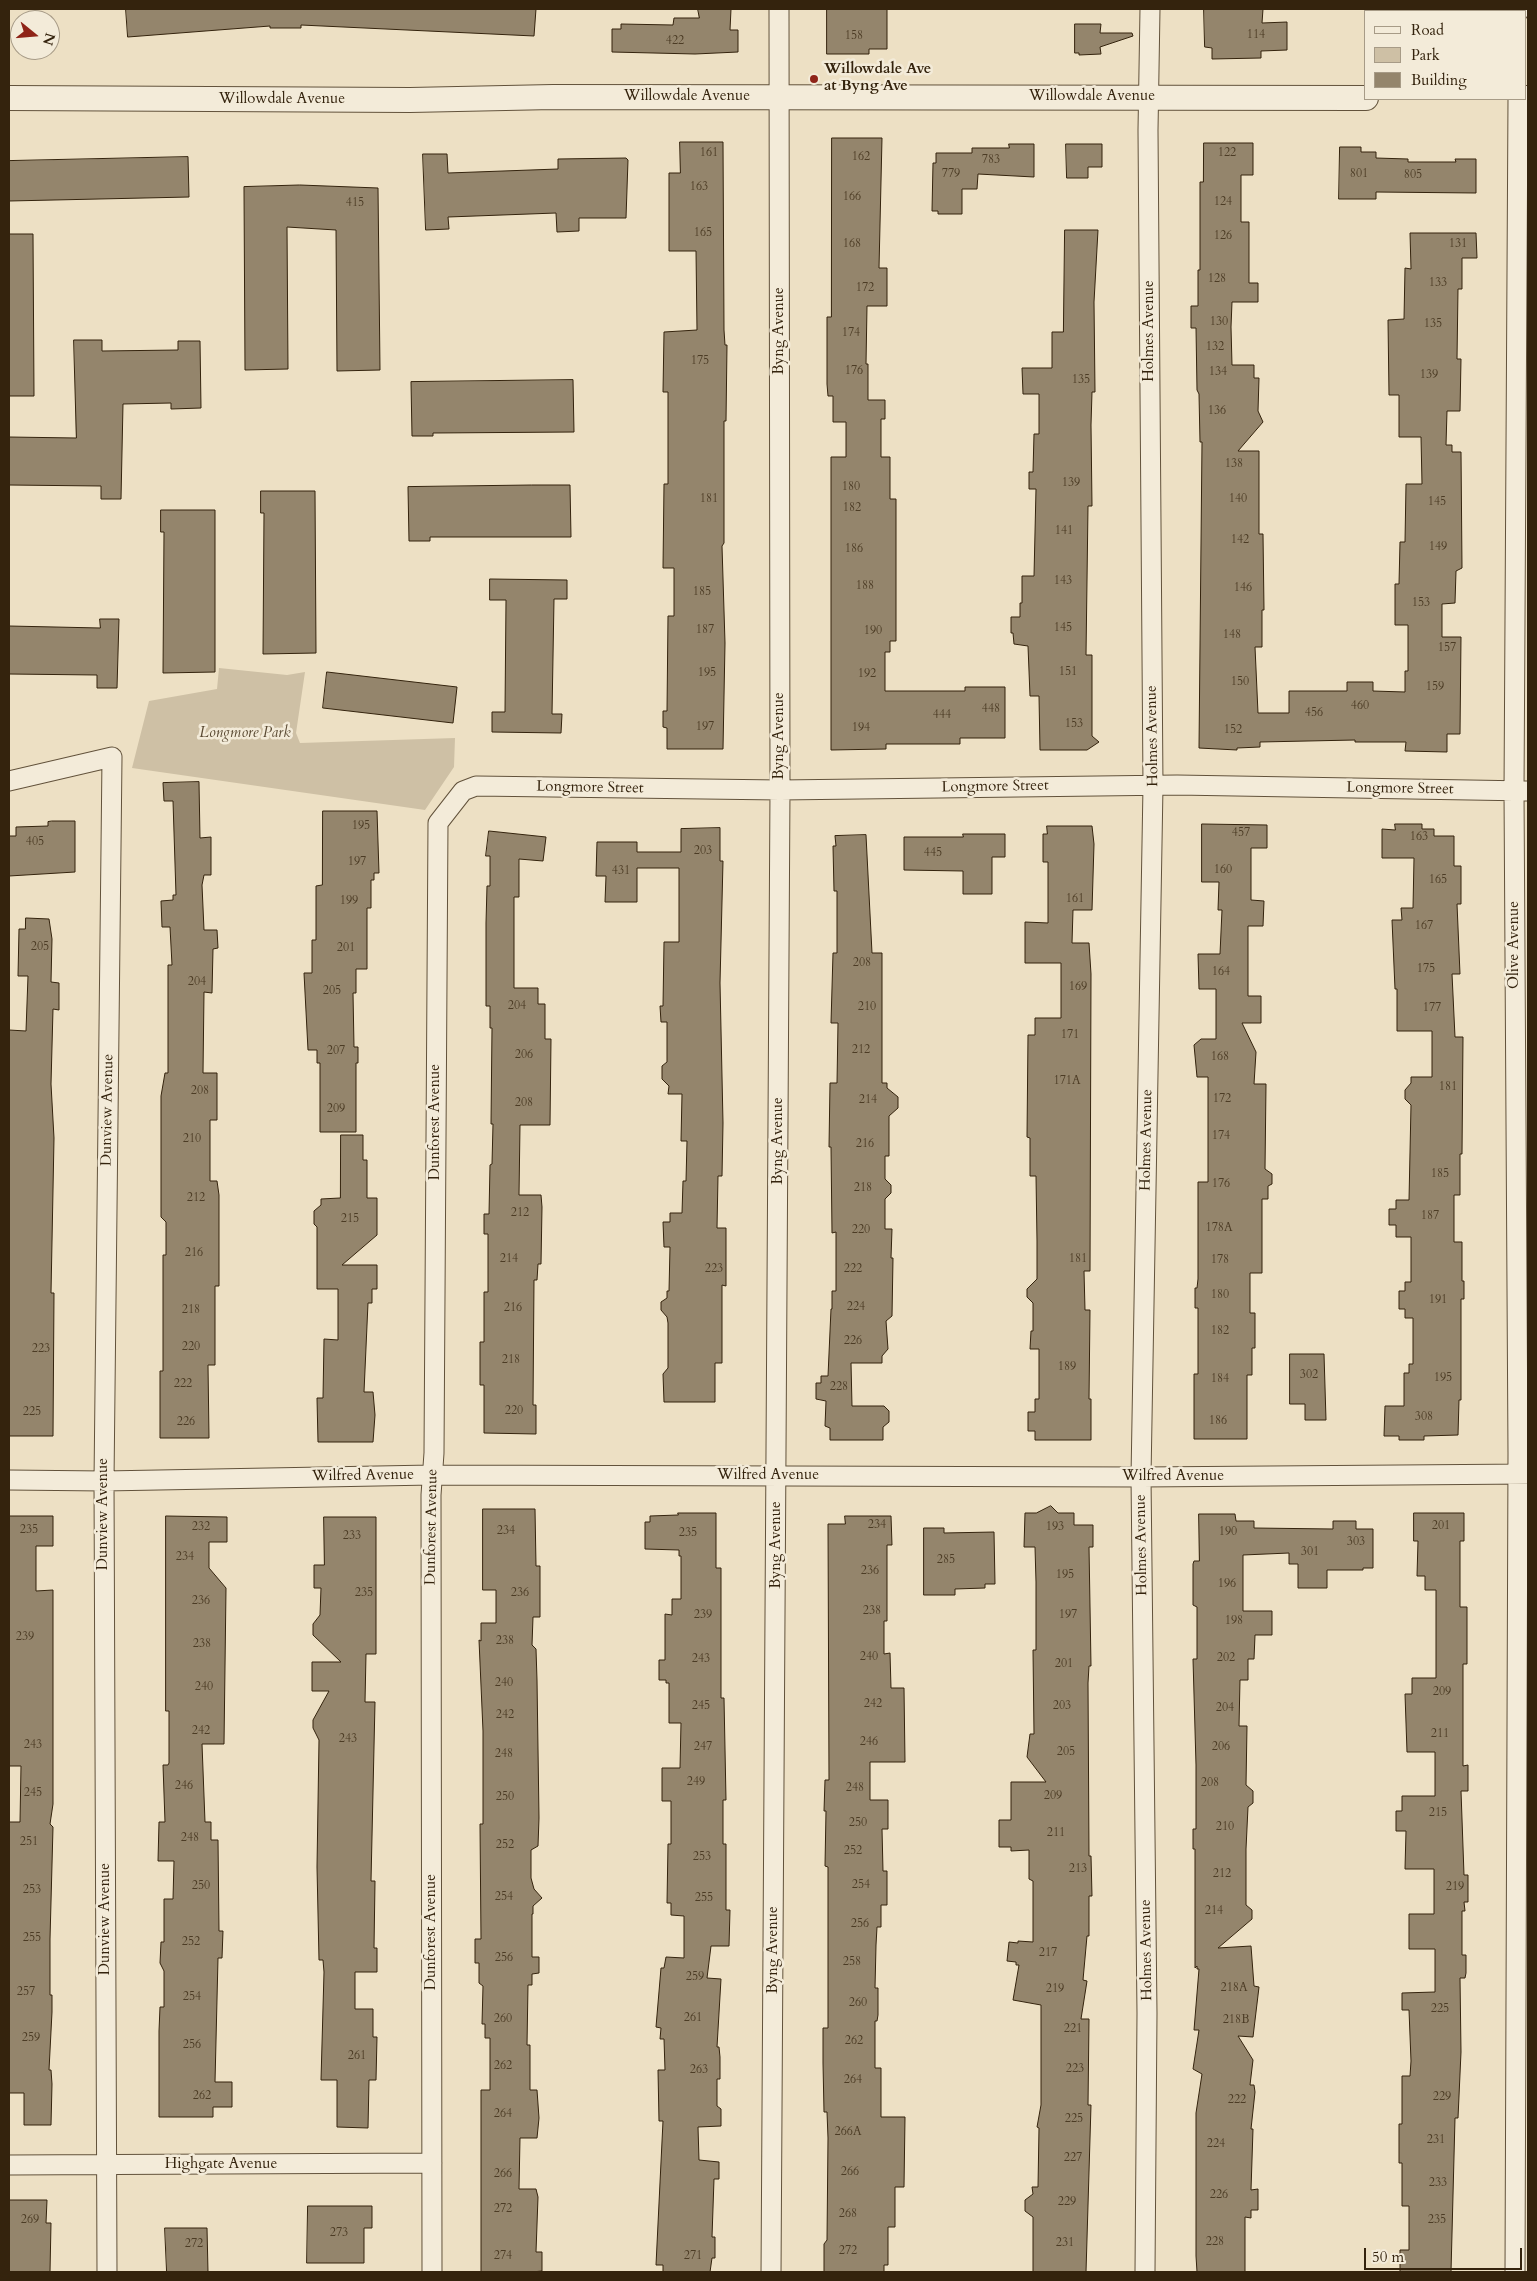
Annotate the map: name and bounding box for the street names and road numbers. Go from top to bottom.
street label: Willowdale Avenue [624,88,750,106]
street label: Willowdale Avenue [1029,88,1155,106]
street label: Willowdale Avenue [219,91,345,109]
street label: Holmes Avenue [1141,280,1159,382]
street label: Byng Avenue [771,287,789,375]
street label: Holmes Avenue [1143,685,1163,787]
street label: Byng Avenue [771,692,789,780]
street label: Longmore Street [941,777,1049,797]
street label: Longmore Street [536,778,644,798]
street label: Longmore Street [1346,779,1454,799]
street label: Olive Avenue [1506,901,1524,989]
street label: Dunview Avenue [98,1054,118,1166]
street label: Dunforest Avenue [427,1064,445,1180]
street label: Holmes Avenue [1137,1089,1157,1191]
street label: Byng Avenue [770,1097,788,1185]
street label: Dunview Avenue [95,1458,113,1570]
street label: Wilfred Avenue [312,1466,414,1486]
street label: Wilfred Avenue [717,1467,819,1485]
street label: Wilfred Avenue [1122,1468,1224,1486]
street label: Dunforest Avenue [422,1469,442,1585]
street label: Holmes Avenue [1132,1494,1152,1596]
street label: Byng Avenue [768,1501,786,1589]
street label: Dunview Avenue [97,1863,115,1975]
street label: Dunforest Avenue [423,1874,441,1990]
street label: Holmes Avenue [1137,1899,1157,2001]
street label: Byng Avenue [765,1906,783,1994]
street label: Highgate Avenue [165,2156,277,2174]

